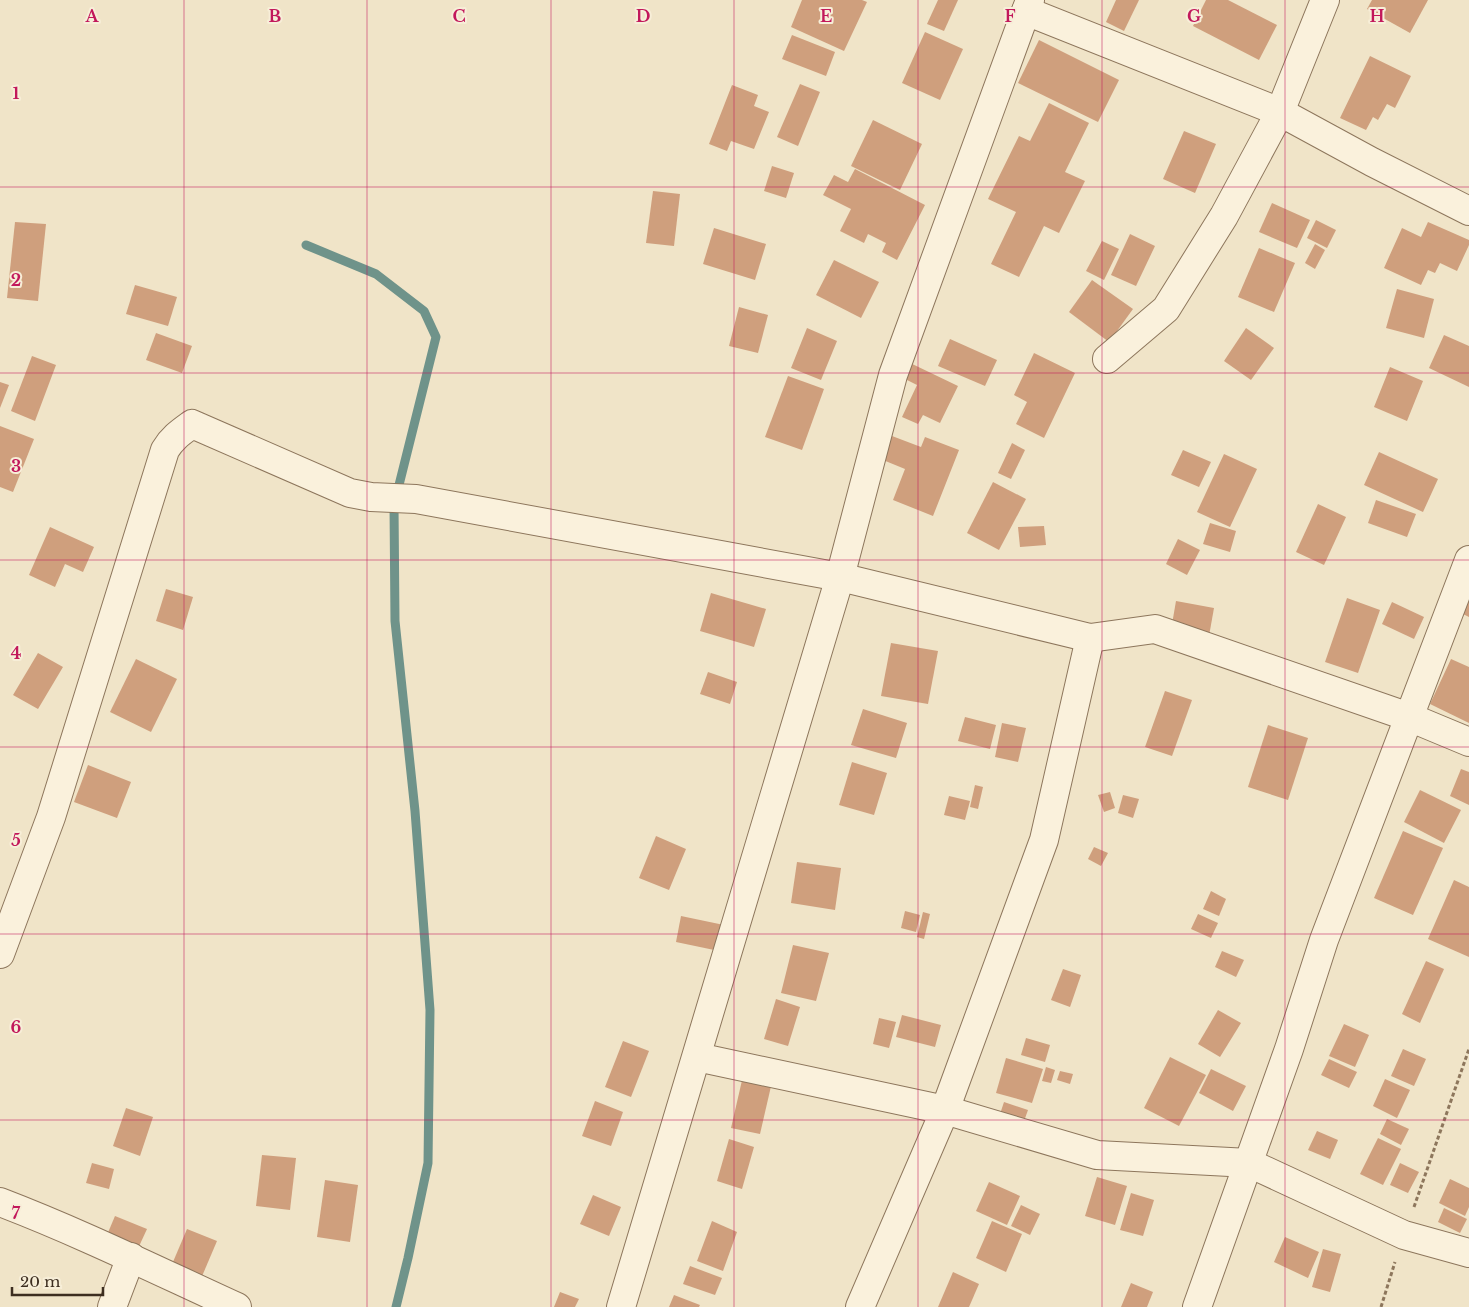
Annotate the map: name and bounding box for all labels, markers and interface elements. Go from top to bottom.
text: A [85,6,100,26]
text: B [269,6,282,26]
text: C [452,6,466,26]
text: D [636,6,650,26]
text: E [820,6,832,26]
text: F [1004,6,1016,26]
text: G [1187,6,1201,26]
text: H [1369,6,1385,26]
text: 1 [13,83,20,103]
text: 2 [11,270,21,290]
text: 3 [11,456,21,476]
text: 4 [11,643,21,663]
text: 5 [11,830,21,850]
text: 6 [11,1017,22,1037]
text: 7 [12,1203,21,1223]
scale bar [12,1264,104,1296]
text: 20 m [20,1272,60,1291]

